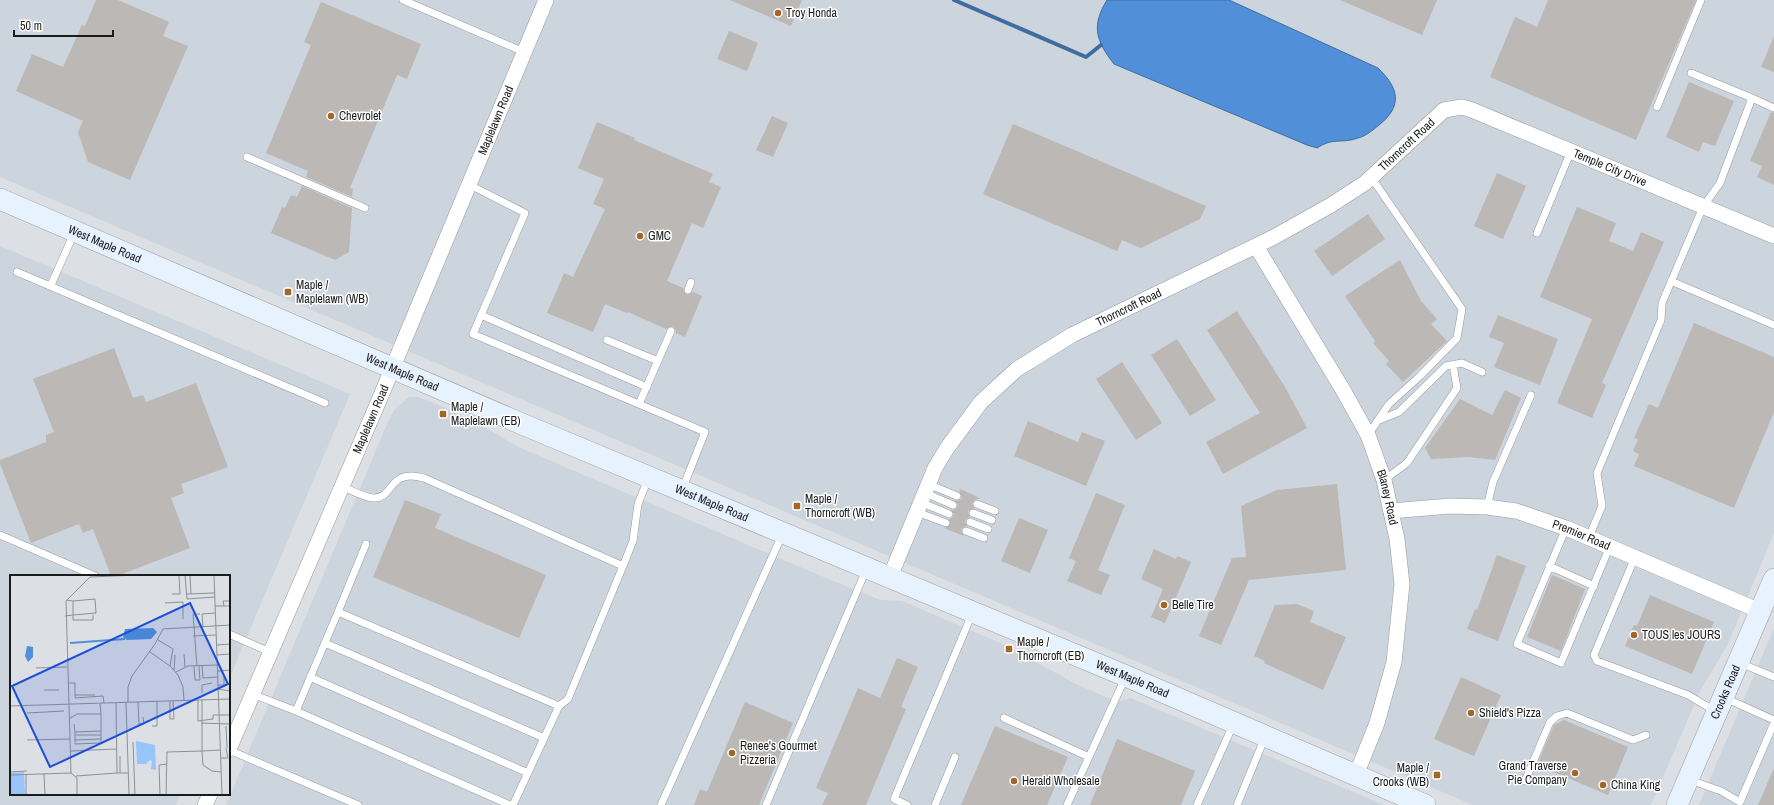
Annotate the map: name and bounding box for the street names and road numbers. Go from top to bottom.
street label: Maplelawn Road [474,83,517,157]
street label: Thorncroft Road [1375,114,1438,175]
street label: Temple City Drive [1571,145,1649,190]
street label: West Maple Road [66,221,144,267]
street label: Thorncroft Road [1093,285,1164,330]
street label: West Maple Road [363,350,441,395]
street label: Maplelawn Road [349,382,393,456]
street label: Blaney Road [1373,467,1402,526]
street label: West Maple Road [673,481,751,526]
street label: Premier Road [1550,516,1613,554]
street label: West Maple Road [1093,656,1172,702]
street label: Crooks Road [1707,662,1744,722]

